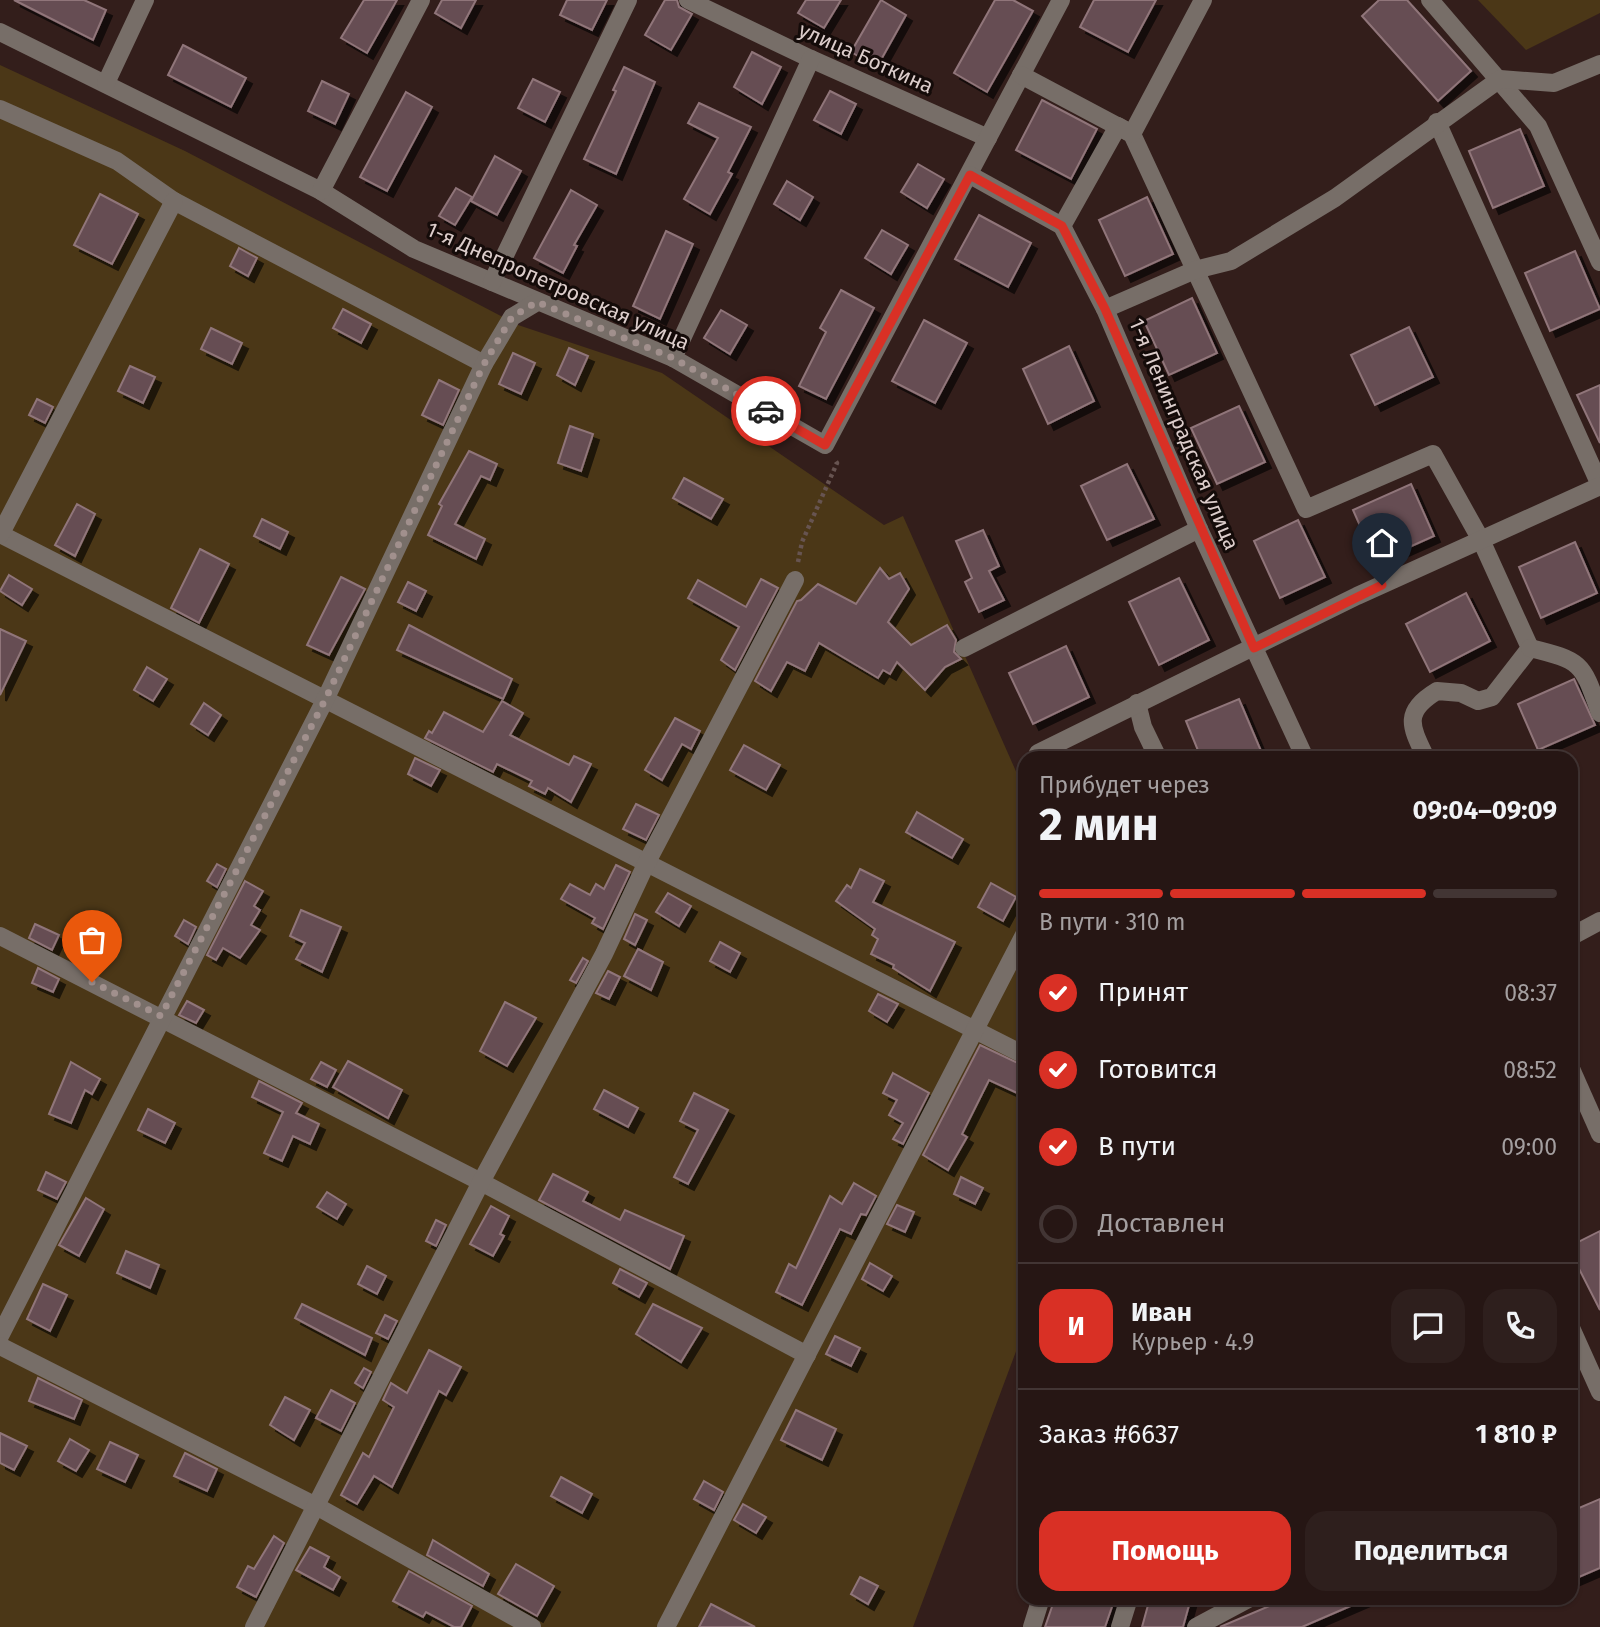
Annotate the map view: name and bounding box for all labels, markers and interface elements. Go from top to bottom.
street label: улица Боткина [795,17,937,99]
street label: 1-я Днепропетровская улица [422,216,694,356]
street label: 1-я Ленинградская улица [1123,314,1245,554]
courier [731,376,801,446]
icon: car [747,392,785,430]
pin [1352,513,1412,585]
icon: home [1363,524,1401,562]
text: Прибудет через [1039,771,1210,799]
text: 09:04–09:09 [1413,795,1557,826]
text: 2 мин [1039,797,1159,852]
text: В пути · 310 m [1039,908,1185,936]
pin [62,910,122,982]
icon: bag [73,921,111,959]
icon: check [1039,974,1077,1012]
text: Принят [1098,977,1188,1008]
text: 08:37 [1504,979,1557,1007]
icon: check [1039,1051,1077,1089]
text: Готовится [1098,1054,1218,1085]
text: 08:52 [1503,1056,1557,1084]
icon: check [1039,1128,1077,1166]
text: В пути [1098,1131,1176,1162]
text: 09:00 [1501,1133,1557,1161]
text: Доставлен [1098,1208,1225,1239]
button: chat [1391,1289,1465,1363]
button: phone [1483,1289,1557,1363]
text: Иван [1131,1297,1192,1328]
text: И [1067,1311,1085,1342]
text: Курьер · 4.9 [1131,1328,1254,1356]
text: Заказ #6637 [1039,1419,1179,1450]
text: 1 810 ₽ [1476,1419,1557,1450]
button: Помощь [1039,1511,1291,1591]
button: Поделиться [1305,1511,1557,1591]

